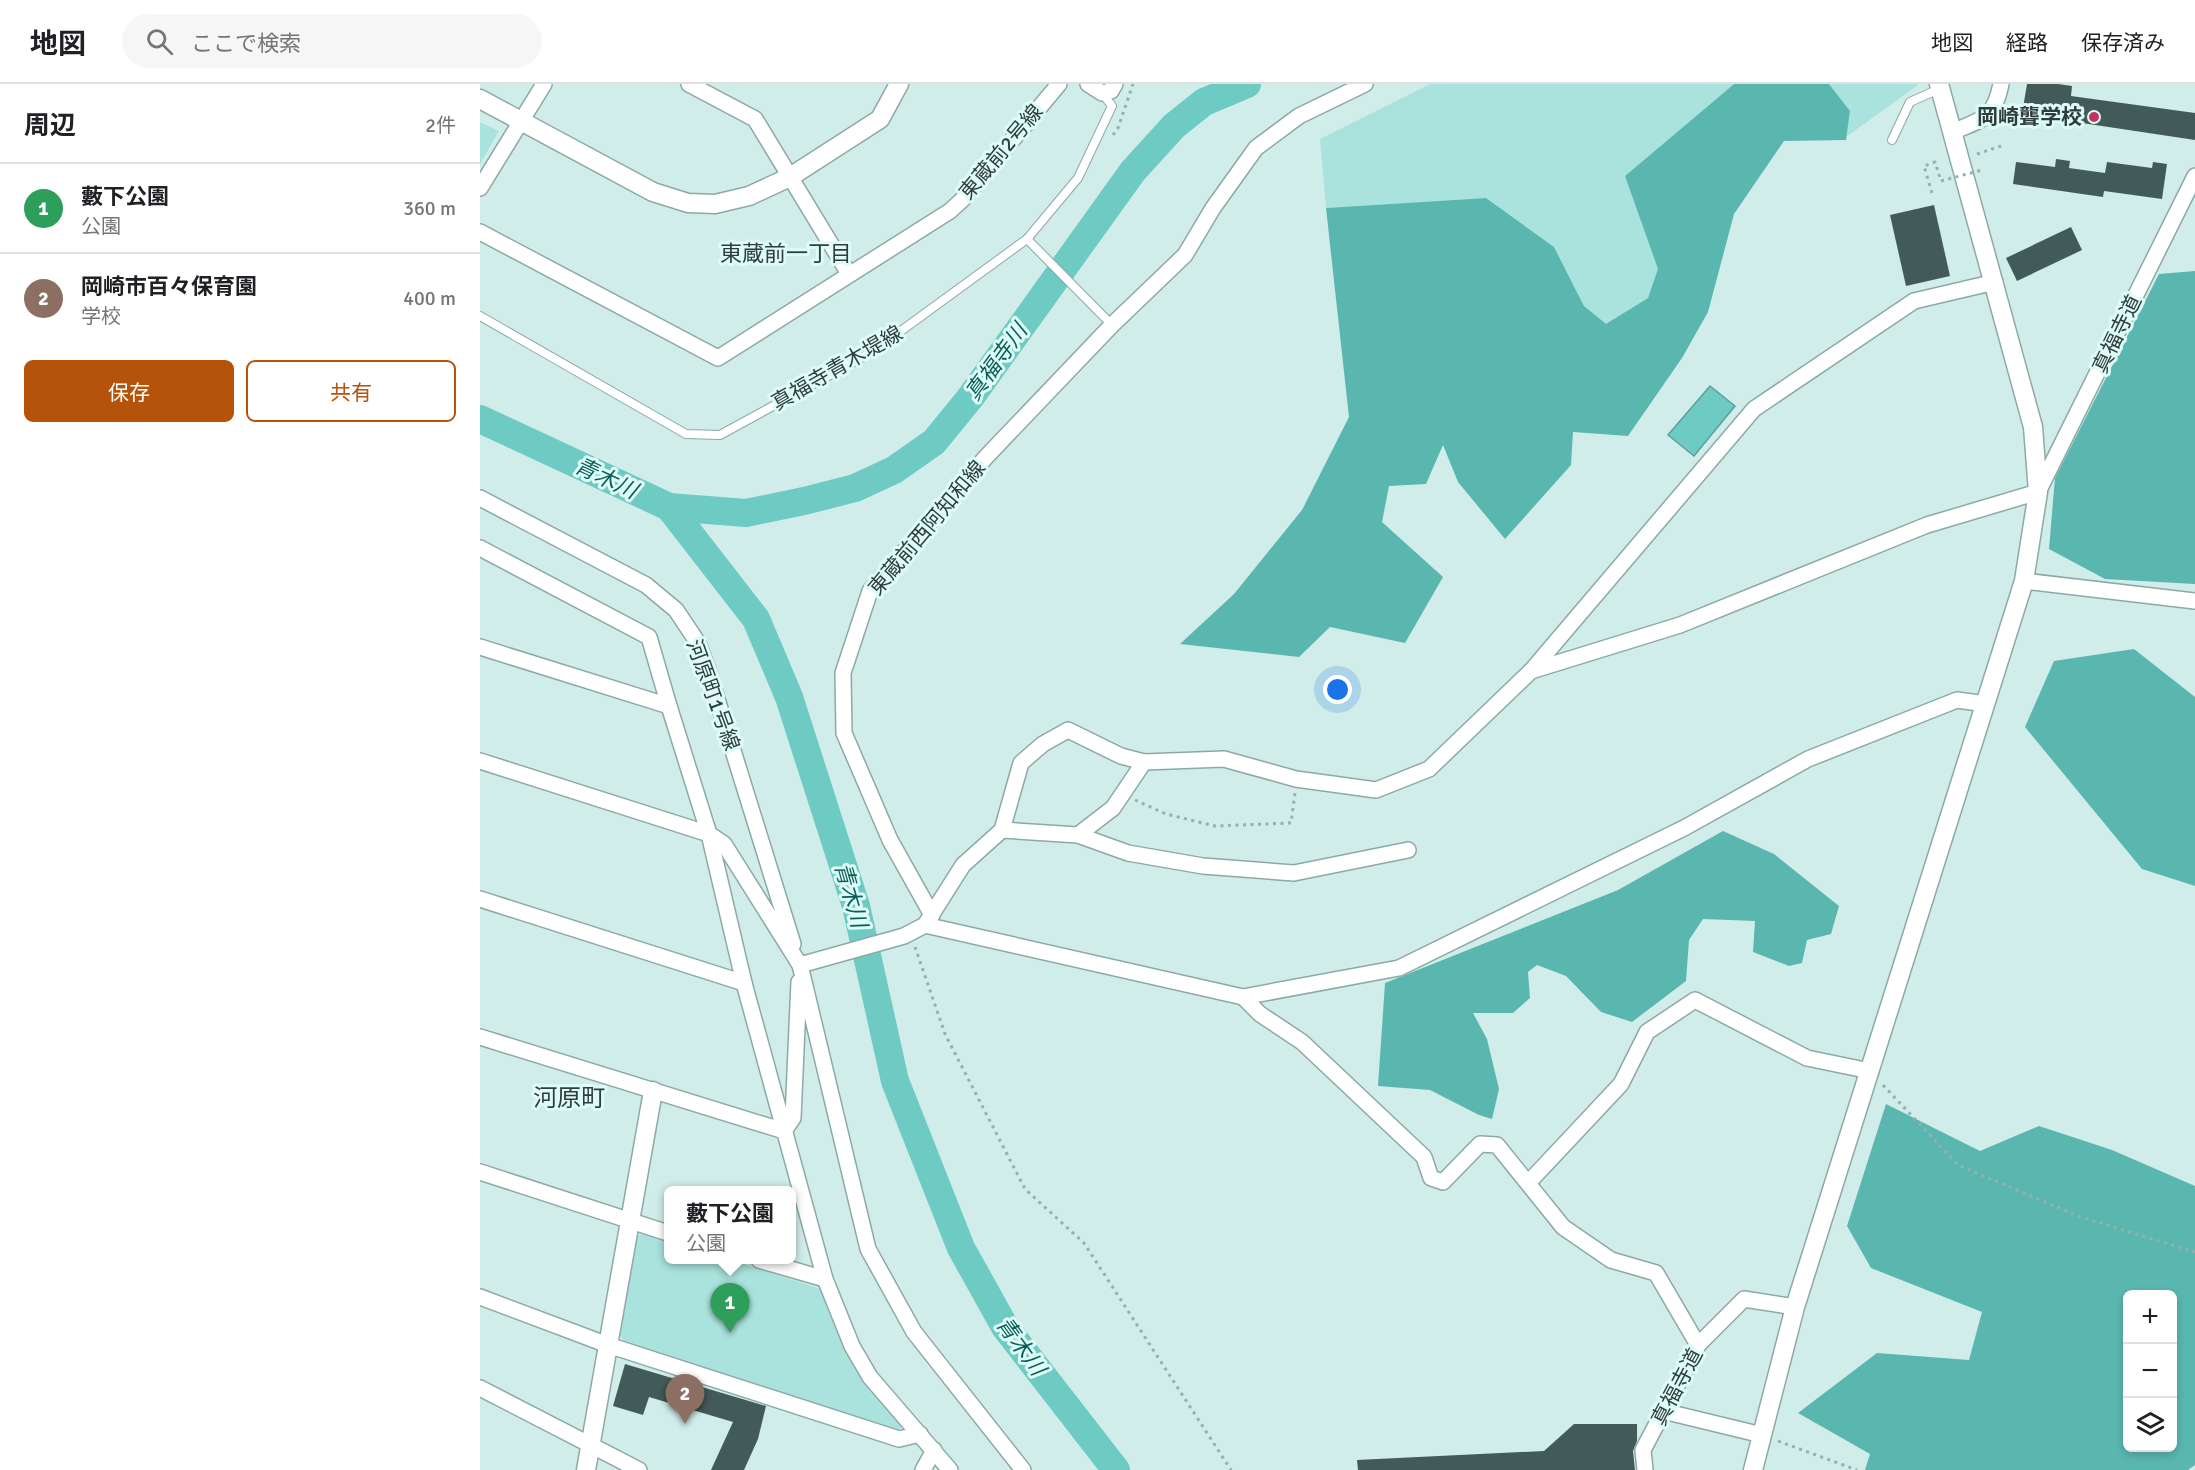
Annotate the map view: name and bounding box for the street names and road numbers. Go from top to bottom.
street label: 東蔵前2号線 [954,99,1048,205]
street label: 真福寺道 [2087,291,2147,377]
street label: 真福寺青木堤線 [767,320,907,416]
street label: 東蔵前西阿知和線 [863,455,991,601]
street label: 河原町1号線 [681,636,745,754]
street label: 真福寺道 [1646,1344,1708,1430]

